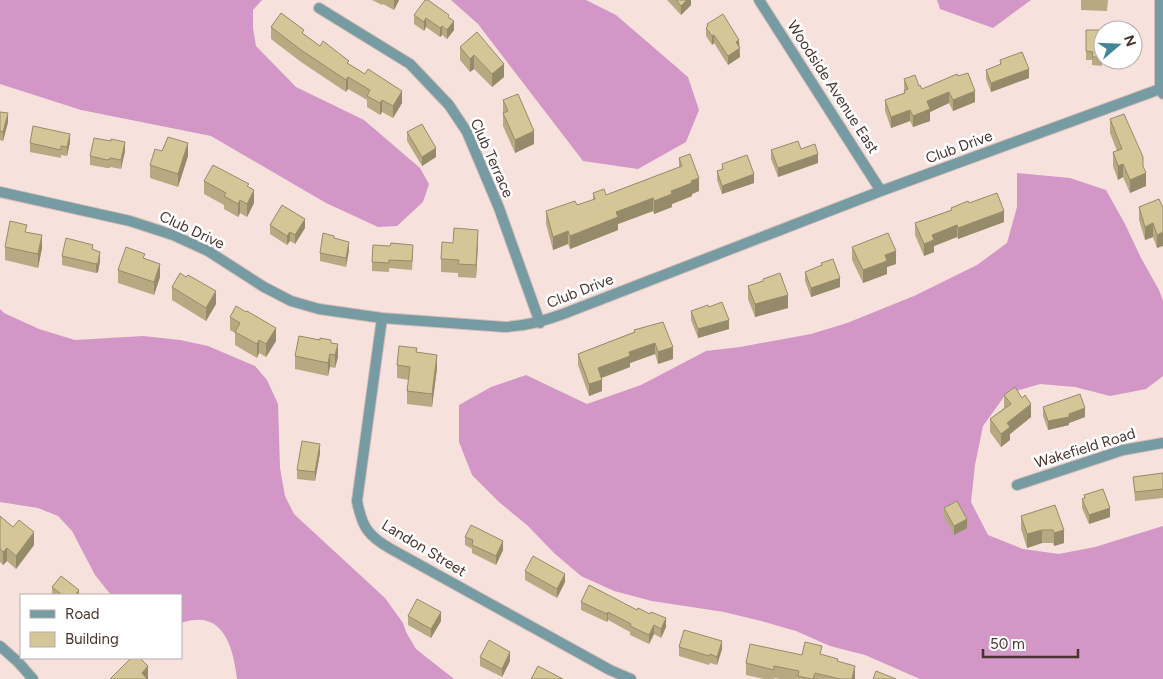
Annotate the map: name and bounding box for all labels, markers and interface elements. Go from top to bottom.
street label: Woodside Avenue East [783,17,883,157]
north arrow [1093,20,1143,70]
text: N [1120,33,1140,49]
street label: Club Terrace [467,116,517,200]
street label: Club Drive [923,127,995,167]
street label: Club Drive [157,207,227,253]
street label: Club Drive [544,270,616,312]
street label: Wakefield Road [1033,424,1137,472]
street label: Landon Street [378,516,470,580]
legend [20,594,182,659]
text: Road [65,605,100,623]
scale bar [983,626,1078,658]
text: Building [65,630,119,648]
text: 50 m [990,635,1025,653]

